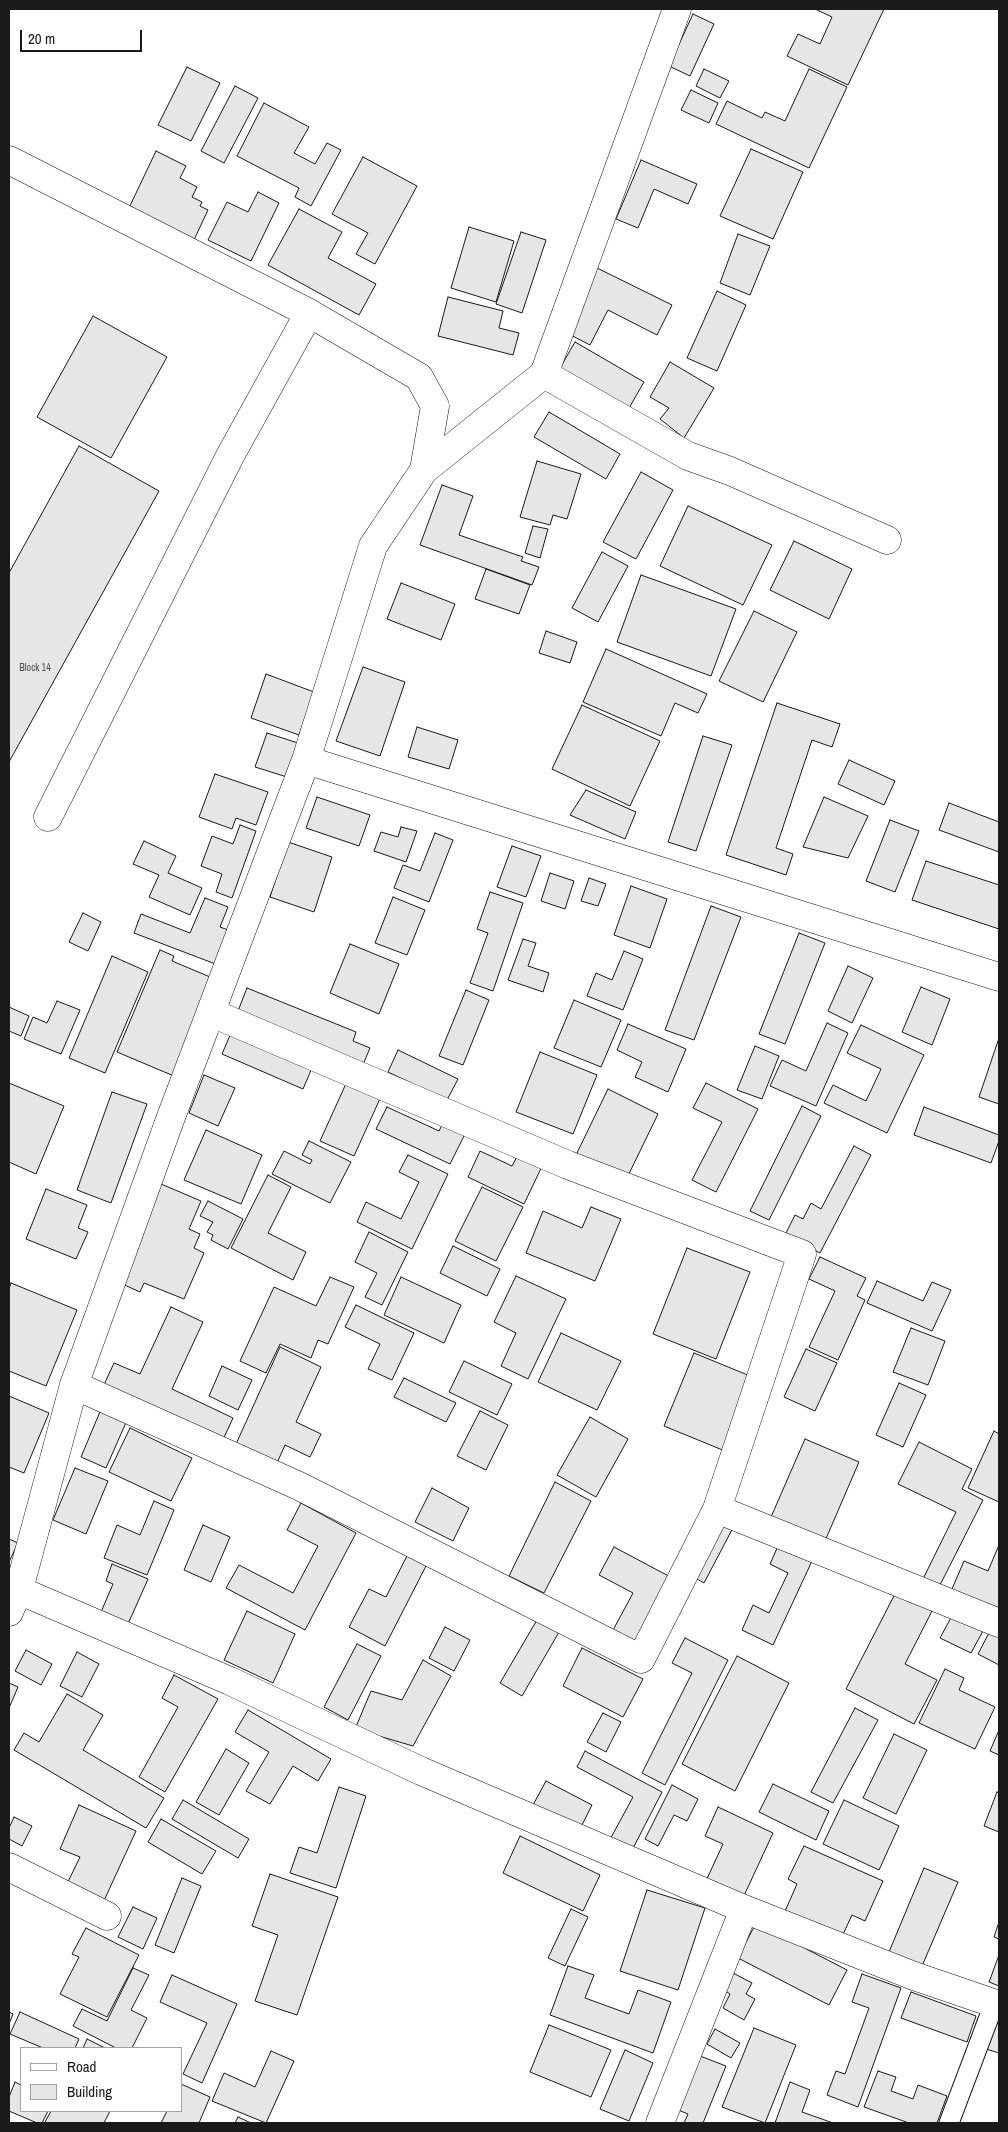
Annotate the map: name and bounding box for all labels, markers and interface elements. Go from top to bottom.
scale bar [22,20,145,52]
text: 20 m [28,28,55,49]
house number: Block 14 [19,662,51,674]
legend [20,2047,182,2112]
text: Road [67,2056,96,2077]
text: Building [67,2081,112,2102]

